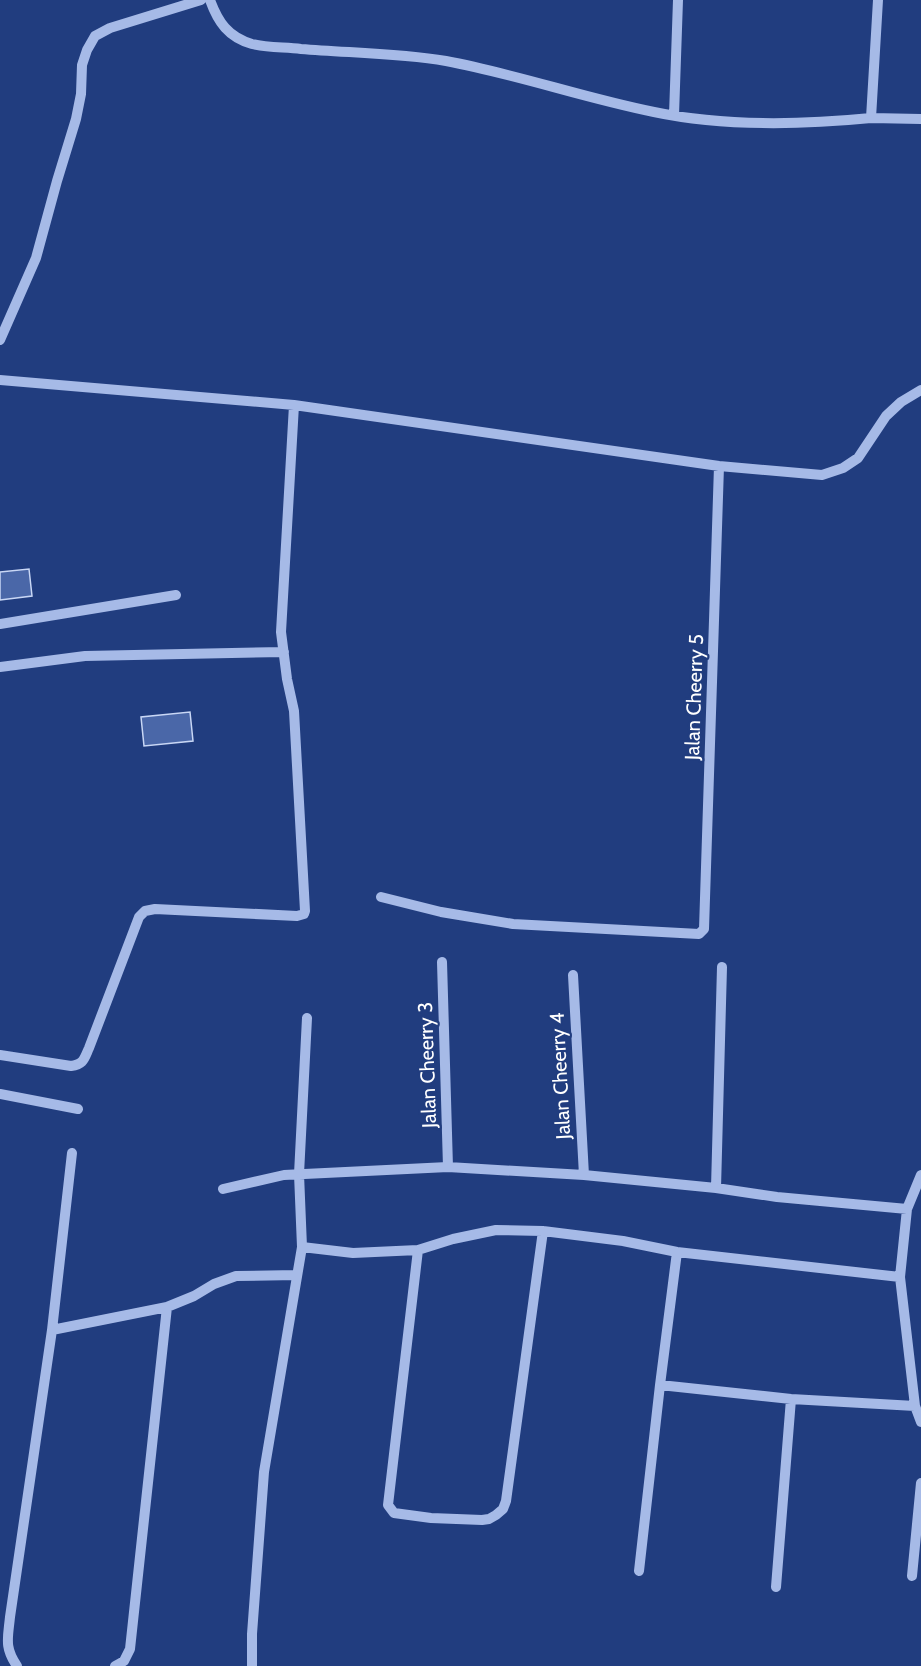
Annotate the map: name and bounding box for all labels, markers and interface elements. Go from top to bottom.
street label: Jalan Cheerry 5 [680,634,708,761]
street label: Jalan Cheerry 3 [413,1002,441,1129]
street label: Jalan Cheerry 4 [545,1012,575,1141]

